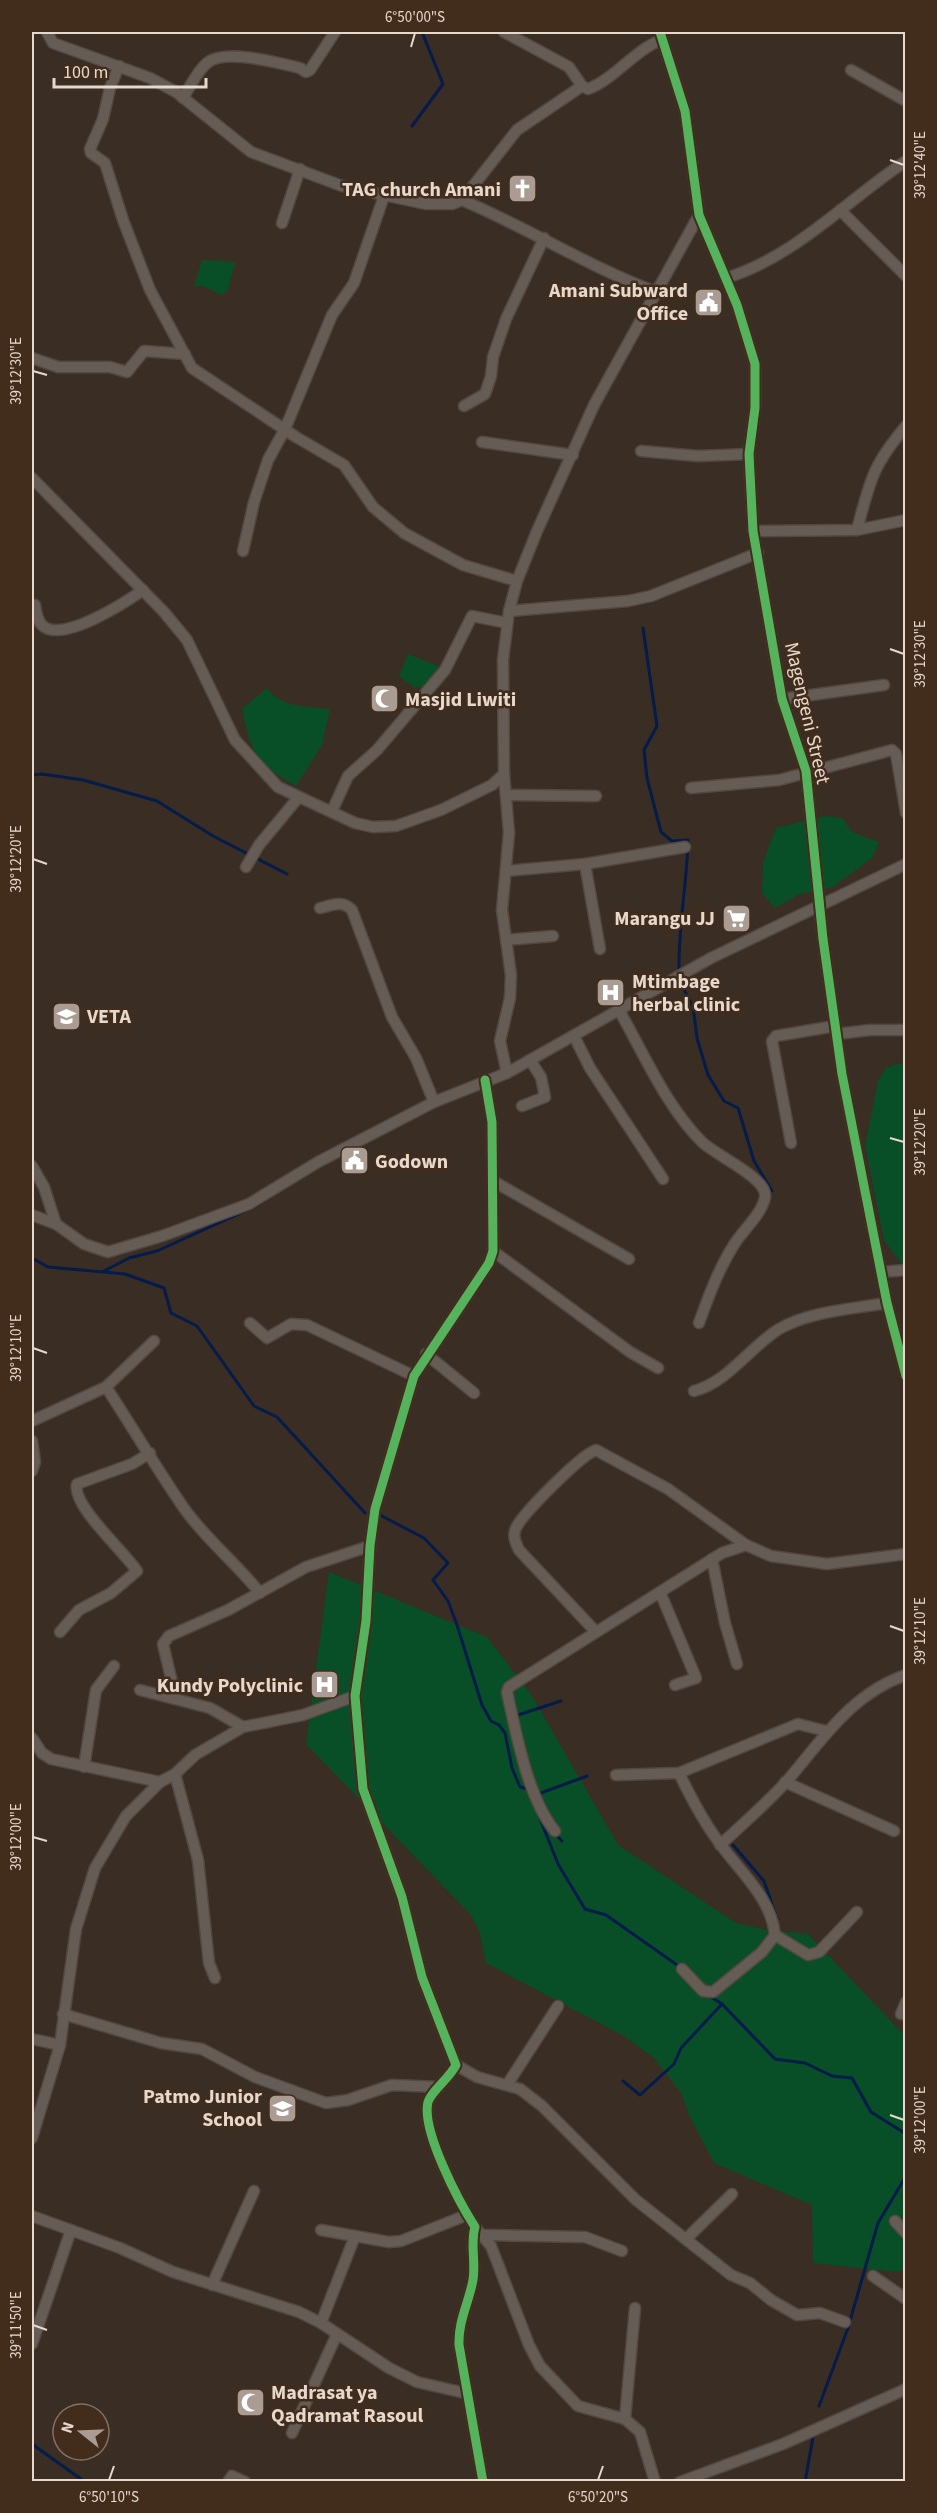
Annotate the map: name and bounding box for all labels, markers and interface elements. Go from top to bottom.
text: 6°50'00"S [385,7,445,28]
scale bar [54,51,206,89]
text: 100 m [63,60,108,85]
text: 39°12'40"E [910,131,931,199]
church icon: TAG church Amani [506,173,538,205]
place label: TAG church Amani [342,176,501,204]
place label: Amani Subward Office [548,277,688,328]
public building icon: Amani Subward Office [693,286,725,318]
text: 39°12'30"E [6,337,27,405]
text: 39°12'30"E [910,620,931,688]
street label: Magengeni Street [777,639,837,787]
mosque icon: Masjid Liwiti [368,683,400,715]
place label: Masjid Liwiti [405,686,516,714]
text: 39°12'20"E [6,825,27,893]
supermarket icon: Marangu JJ [720,902,752,934]
place label: Marangu JJ [614,905,715,933]
place label: Mtimbage herbal clinic [632,968,740,1019]
hospital icon: Mtimbage herbal clinic [595,976,627,1008]
school or university icon: VETA [50,1000,82,1032]
place label: VETA [86,1003,131,1031]
text: 39°12'20"E [910,1108,931,1176]
public building icon: Godown [338,1145,370,1177]
place label: Godown [375,1148,448,1176]
text: 39°12'10"E [6,1314,27,1382]
text: 39°12'10"E [910,1597,931,1665]
hospital icon: Kundy Polyclinic [308,1669,340,1701]
place label: Kundy Polyclinic [157,1672,303,1700]
text: 39°12'00"E [6,1803,27,1871]
place label: Patmo Junior School [143,2083,262,2134]
text: 39°12'00"E [910,2086,931,2154]
school or university icon: Patmo Junior School [267,2092,299,2124]
text: 39°11'50"E [6,2291,27,2359]
place label: Madrasat ya Qadramat Rasoul [271,2379,424,2430]
mosque icon: Madrasat ya Qadramat Rasoul [234,2387,266,2419]
north arrow [51,2402,111,2462]
text: N [56,2419,80,2436]
text: 6°50'10"S [79,2487,139,2508]
text: 6°50'20"S [568,2487,628,2508]

